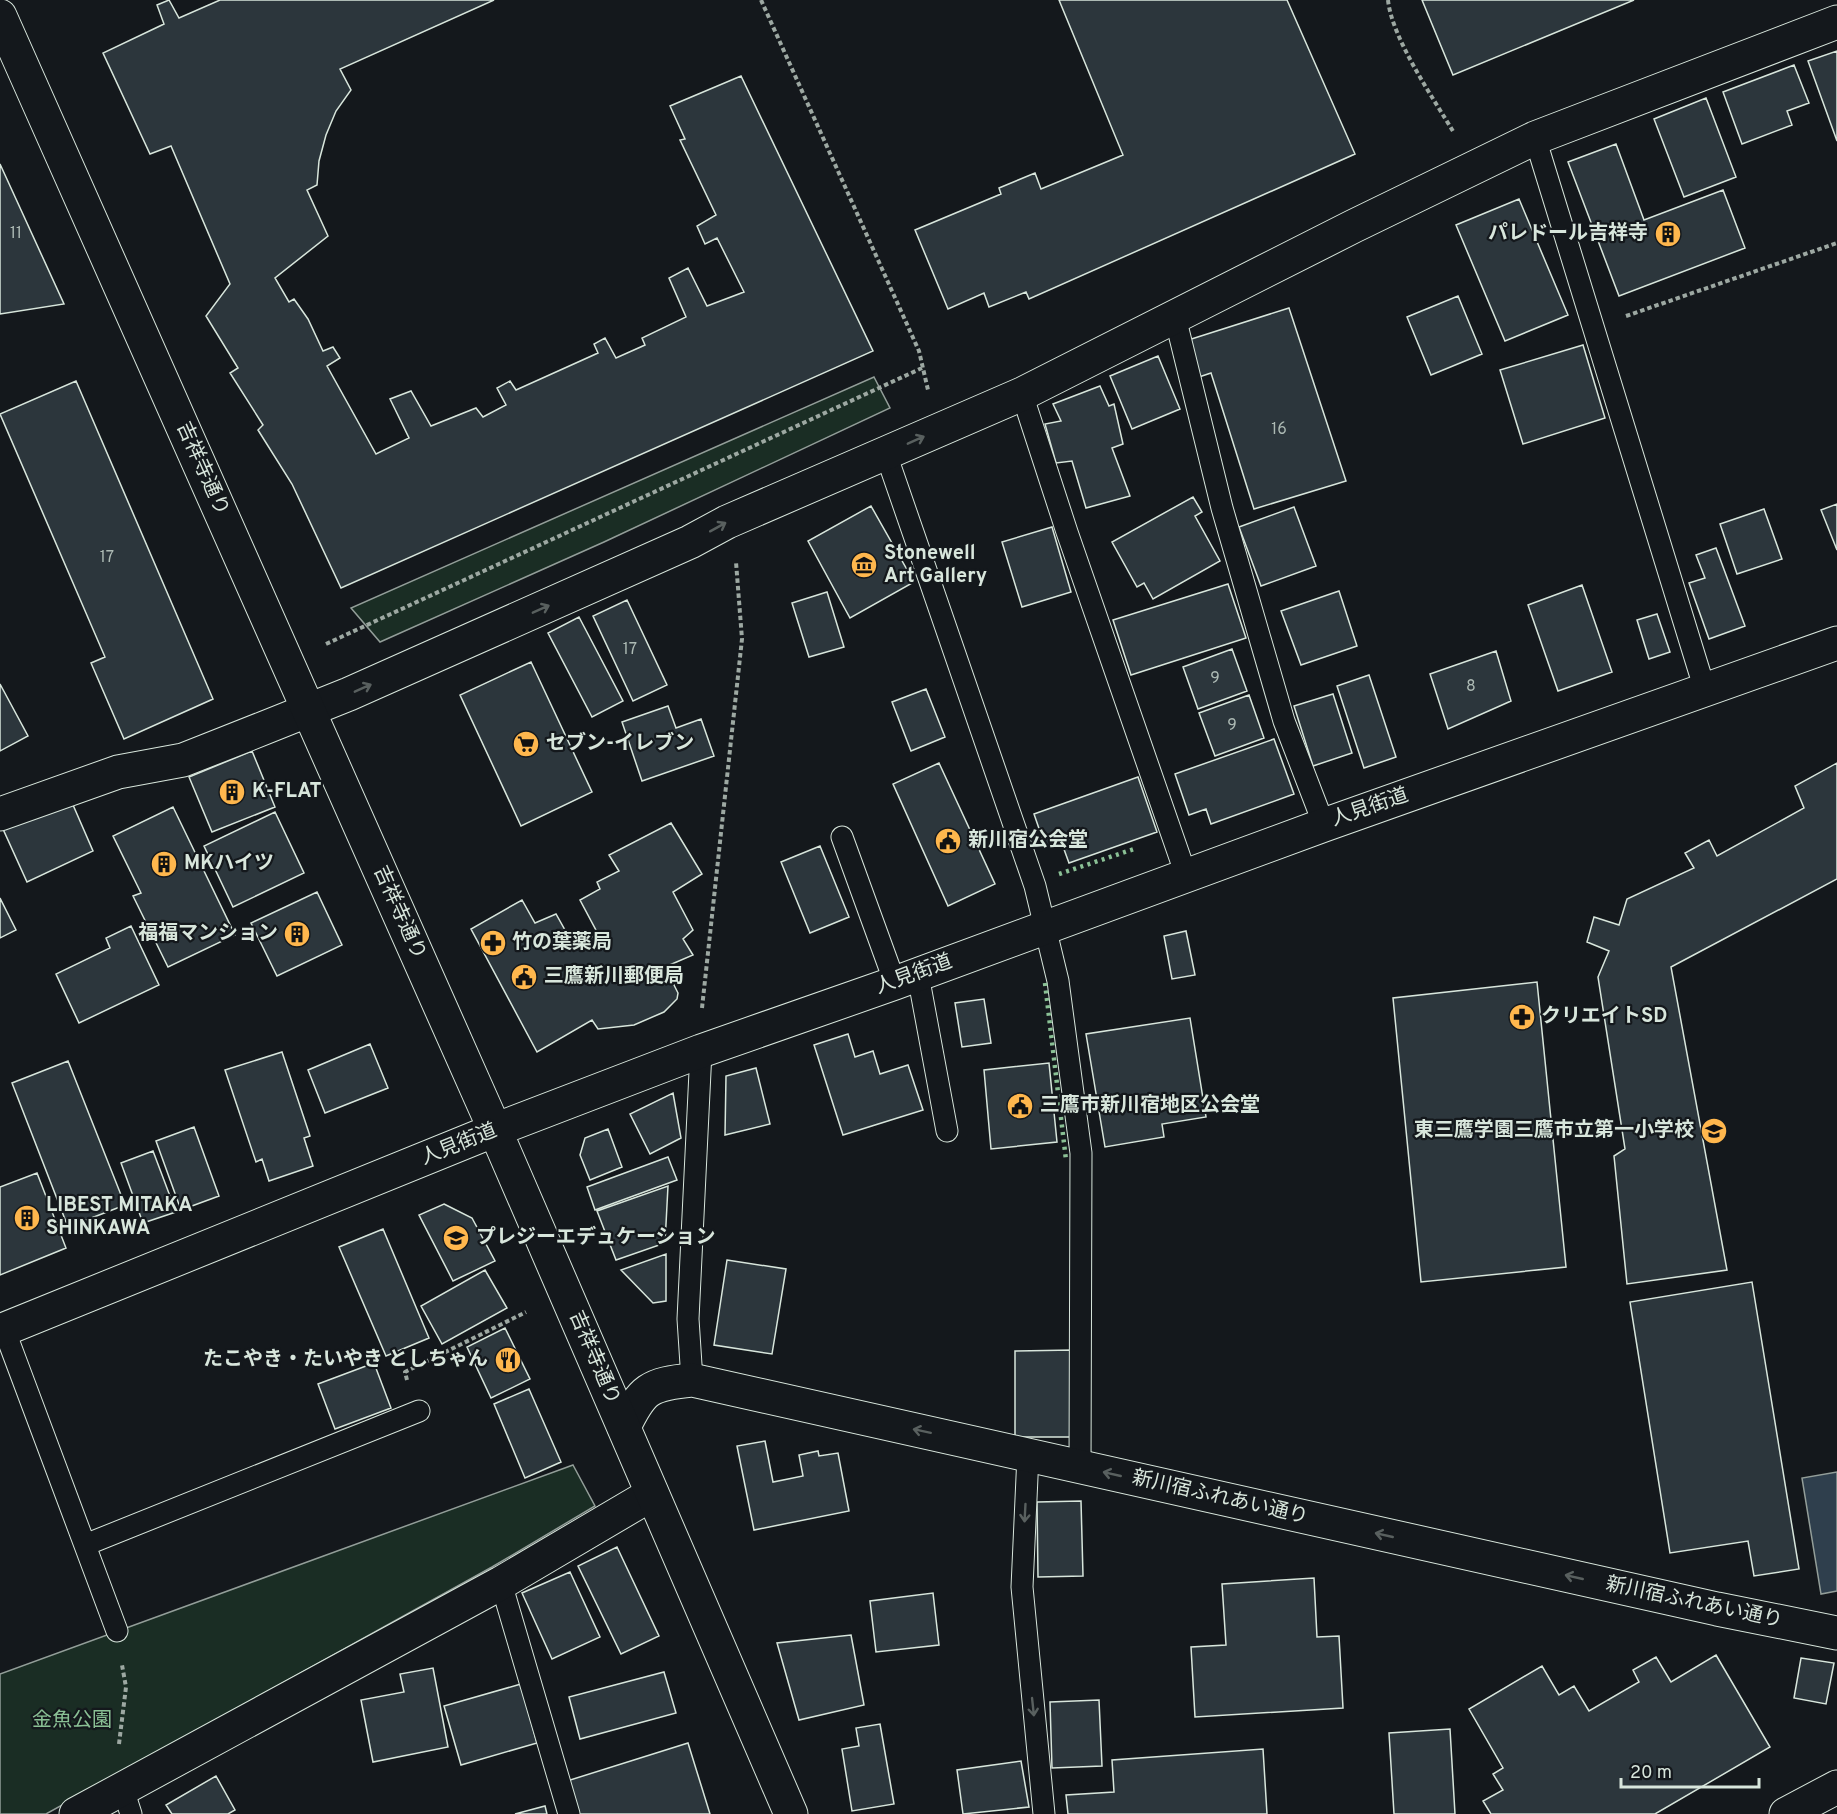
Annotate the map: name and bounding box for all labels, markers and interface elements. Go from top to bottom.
building icon: パレドール吉祥寺 [1653,219,1683,249]
place label: パレドール吉祥寺 [1488,221,1648,247]
house number: 11 [10,224,22,244]
street label: 吉祥寺通り [170,418,234,520]
house number: 16 [1271,420,1287,440]
one-way arrow [907,434,925,446]
one-way arrow [709,520,726,532]
place label: Stonewell Art Gallery [884,541,987,590]
house number: 17 [100,548,114,568]
museum icon: Stonewell Art Gallery [849,550,879,580]
one-way arrow [532,602,550,614]
house number: 17 [623,640,637,660]
house number: 9 [1210,669,1220,689]
house number: 8 [1466,677,1476,697]
one-way arrow [354,682,372,693]
house number: 9 [1227,716,1237,736]
supermarket icon: セブン-イレブン [511,729,541,759]
place label: セブン-イレブン [546,731,694,757]
building icon: K-FLAT [217,777,247,807]
place label: K-FLAT [252,779,321,805]
street label: 人見街道 [1328,783,1412,833]
public building icon: 新川宿公会堂 [933,826,963,856]
place label: 新川宿公会堂 [968,828,1088,854]
building icon: MKハイツ [149,849,179,879]
place label: MKハイツ [184,851,274,877]
street label: 吉祥寺通り [367,862,431,964]
building icon: 福福マンション [282,919,312,949]
place label: 福福マンション [138,921,278,947]
pharmacy icon: 竹の葉薬局 [478,928,508,958]
place label: 竹の葉薬局 [512,930,612,956]
street label: 人見街道 [872,949,956,1001]
public building icon: 三鷹新川郵便局 [509,962,539,992]
place label: 三鷹新川郵便局 [544,964,684,990]
pharmacy icon: クリエイトSD [1507,1002,1537,1032]
place label: クリエイトSD [1541,1004,1667,1030]
public building icon: 三鷹市新川宿地区公会堂 [1005,1091,1035,1121]
place label: 三鷹市新川宿地区公会堂 [1040,1093,1260,1119]
school or university icon: 東三鷹学園三鷹市立第一小学校 [1699,1116,1729,1146]
street label: 人見街道 [417,1118,501,1172]
place label: 東三鷹学園三鷹市立第一小学校 [1414,1118,1694,1144]
place label: LIBEST MITAKA SHINKAWA [46,1193,193,1242]
building icon: LIBEST MITAKA SHINKAWA [12,1203,42,1233]
school or university icon: プレジーエデュケーション [441,1223,471,1253]
place label: プレジーエデュケーション [476,1225,716,1251]
street label: 吉祥寺通り [562,1307,626,1409]
restaurant icon: たこやき・たいやき としちゃん [493,1345,523,1375]
place label: たこやき・たいやき としちゃん [203,1347,488,1373]
one-way arrow [912,1425,932,1436]
street label: 新川宿ふれあい通り [1129,1465,1311,1531]
one-way arrow [1103,1467,1122,1479]
one-way arrow [1020,1503,1031,1522]
one-way arrow [1375,1528,1394,1540]
one-way arrow [1565,1571,1584,1583]
street label: 新川宿ふれあい通り [1603,1572,1785,1634]
one-way arrow [1028,1697,1039,1717]
park label: 金魚公園 [32,1708,112,1734]
scale bar [1621,1751,1759,1789]
text: 20 m [1630,1762,1672,1785]

